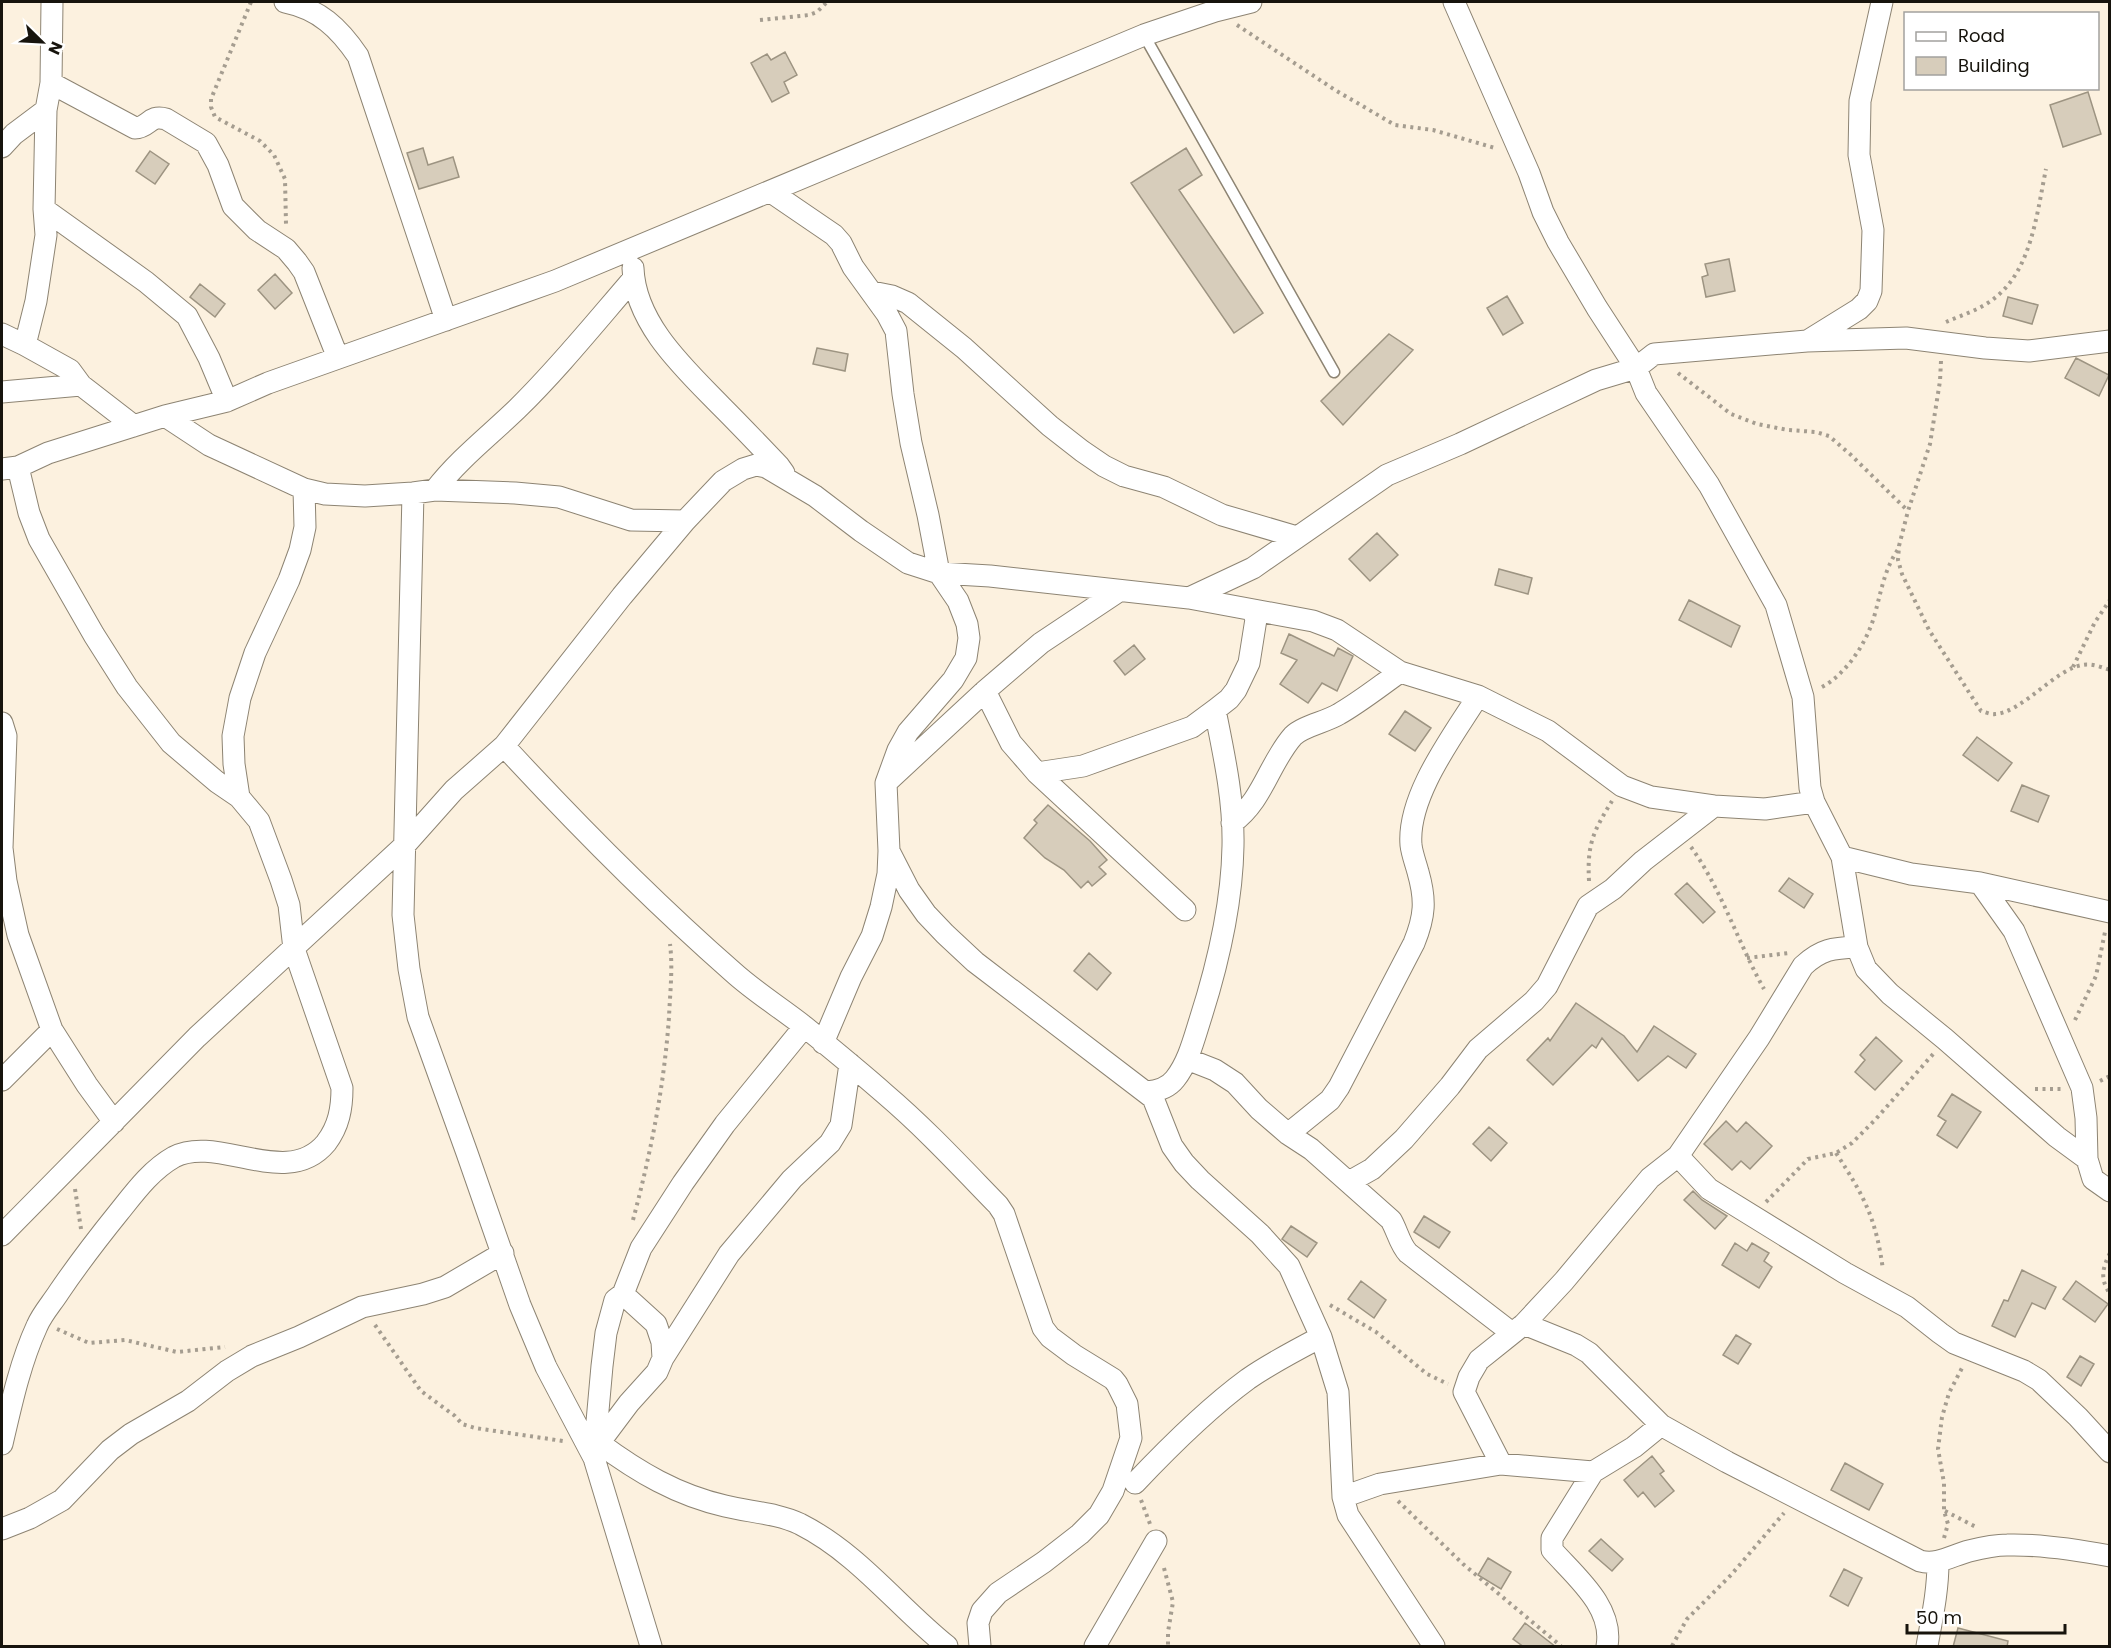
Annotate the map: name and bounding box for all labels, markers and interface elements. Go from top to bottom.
north arrow [12,12,72,72]
legend [1904,12,2099,90]
text: Road [1958,23,2005,48]
text: N [42,38,68,58]
text: Building [1958,53,2030,78]
scale bar [1907,1597,2064,1635]
text: 50 m [1916,1605,1962,1630]

